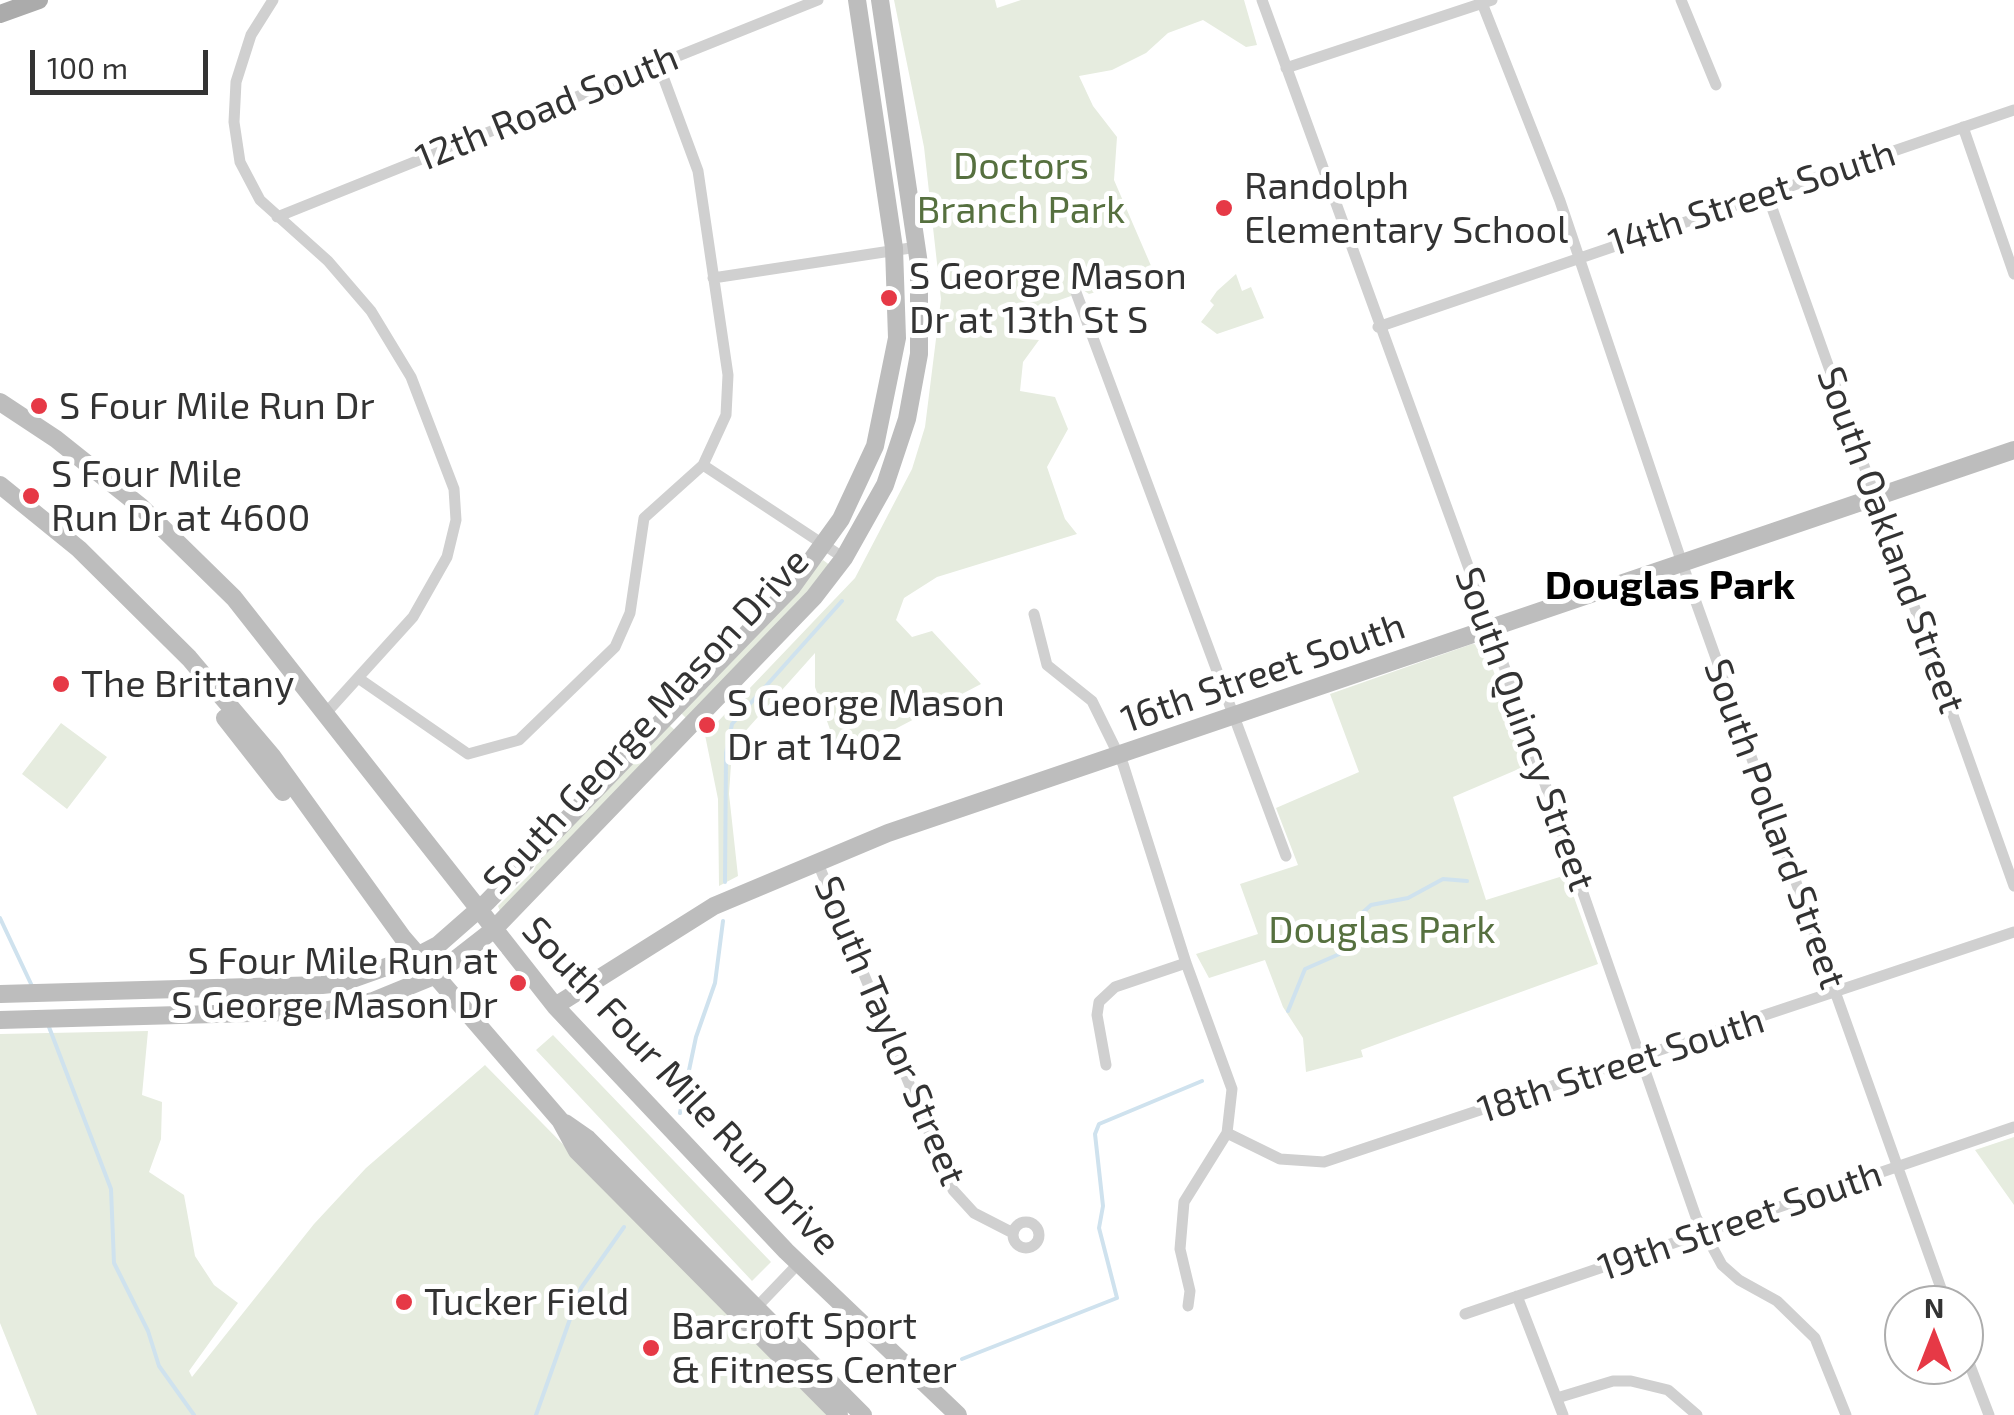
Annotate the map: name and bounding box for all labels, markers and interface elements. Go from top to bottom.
scale bar [35,30,212,92]
street label: 12th Road South [409,35,685,181]
text: 100 m [47,49,128,85]
street label: 14th Street South [1603,130,1901,266]
park label: Doctors Branch Park [917,143,1125,232]
place label: Randolph Elementary School [1244,163,1568,252]
marker: Randolph Elementary School [1213,197,1235,219]
place label: S George Mason Dr at 13th St S [909,253,1187,342]
marker: S George Mason Dr at 13th St S [878,287,900,309]
street label: South Oakland Street [1807,361,1975,719]
place label: S Four Mile Run Dr [59,383,375,429]
marker: S Four Mile Run Dr [28,395,50,417]
place label: S Four Mile Run Dr at 4600 [51,451,310,540]
marker: S Four Mile Run Dr at 4600 [20,485,42,507]
street label: South George Mason Drive [474,539,818,903]
street label: South Quincy Street [1445,561,1605,897]
district label: Douglas Park [1545,562,1795,610]
street label: 16th Street South [1115,603,1411,743]
street label: South Pollard Street [1694,653,1856,995]
place label: The Brittany [81,661,294,707]
marker: The Brittany [50,673,72,695]
place label: S George Mason Dr at 1402 [727,680,1005,769]
marker: S George Mason Dr at 1402 [696,714,718,736]
street label: South Taylor Street [804,870,976,1192]
park label: Douglas Park [1268,907,1496,953]
street label: South Four Mile Run Drive [512,908,850,1264]
place label: S Four Mile Run at S George Mason Dr [171,938,498,1028]
marker: S Four Mile Run at S George Mason Dr [507,972,529,994]
street label: 18th Street South [1472,997,1770,1133]
street label: 19th Street South [1592,1151,1888,1291]
place label: Tucker Field [424,1279,629,1325]
north arrow [1884,1285,1984,1385]
text: N [1924,1290,1944,1324]
marker: Tucker Field [393,1291,415,1313]
place label: Barcroft Sport & Fitness Center [671,1303,957,1392]
marker: Barcroft Sport & Fitness Center [640,1337,662,1359]

